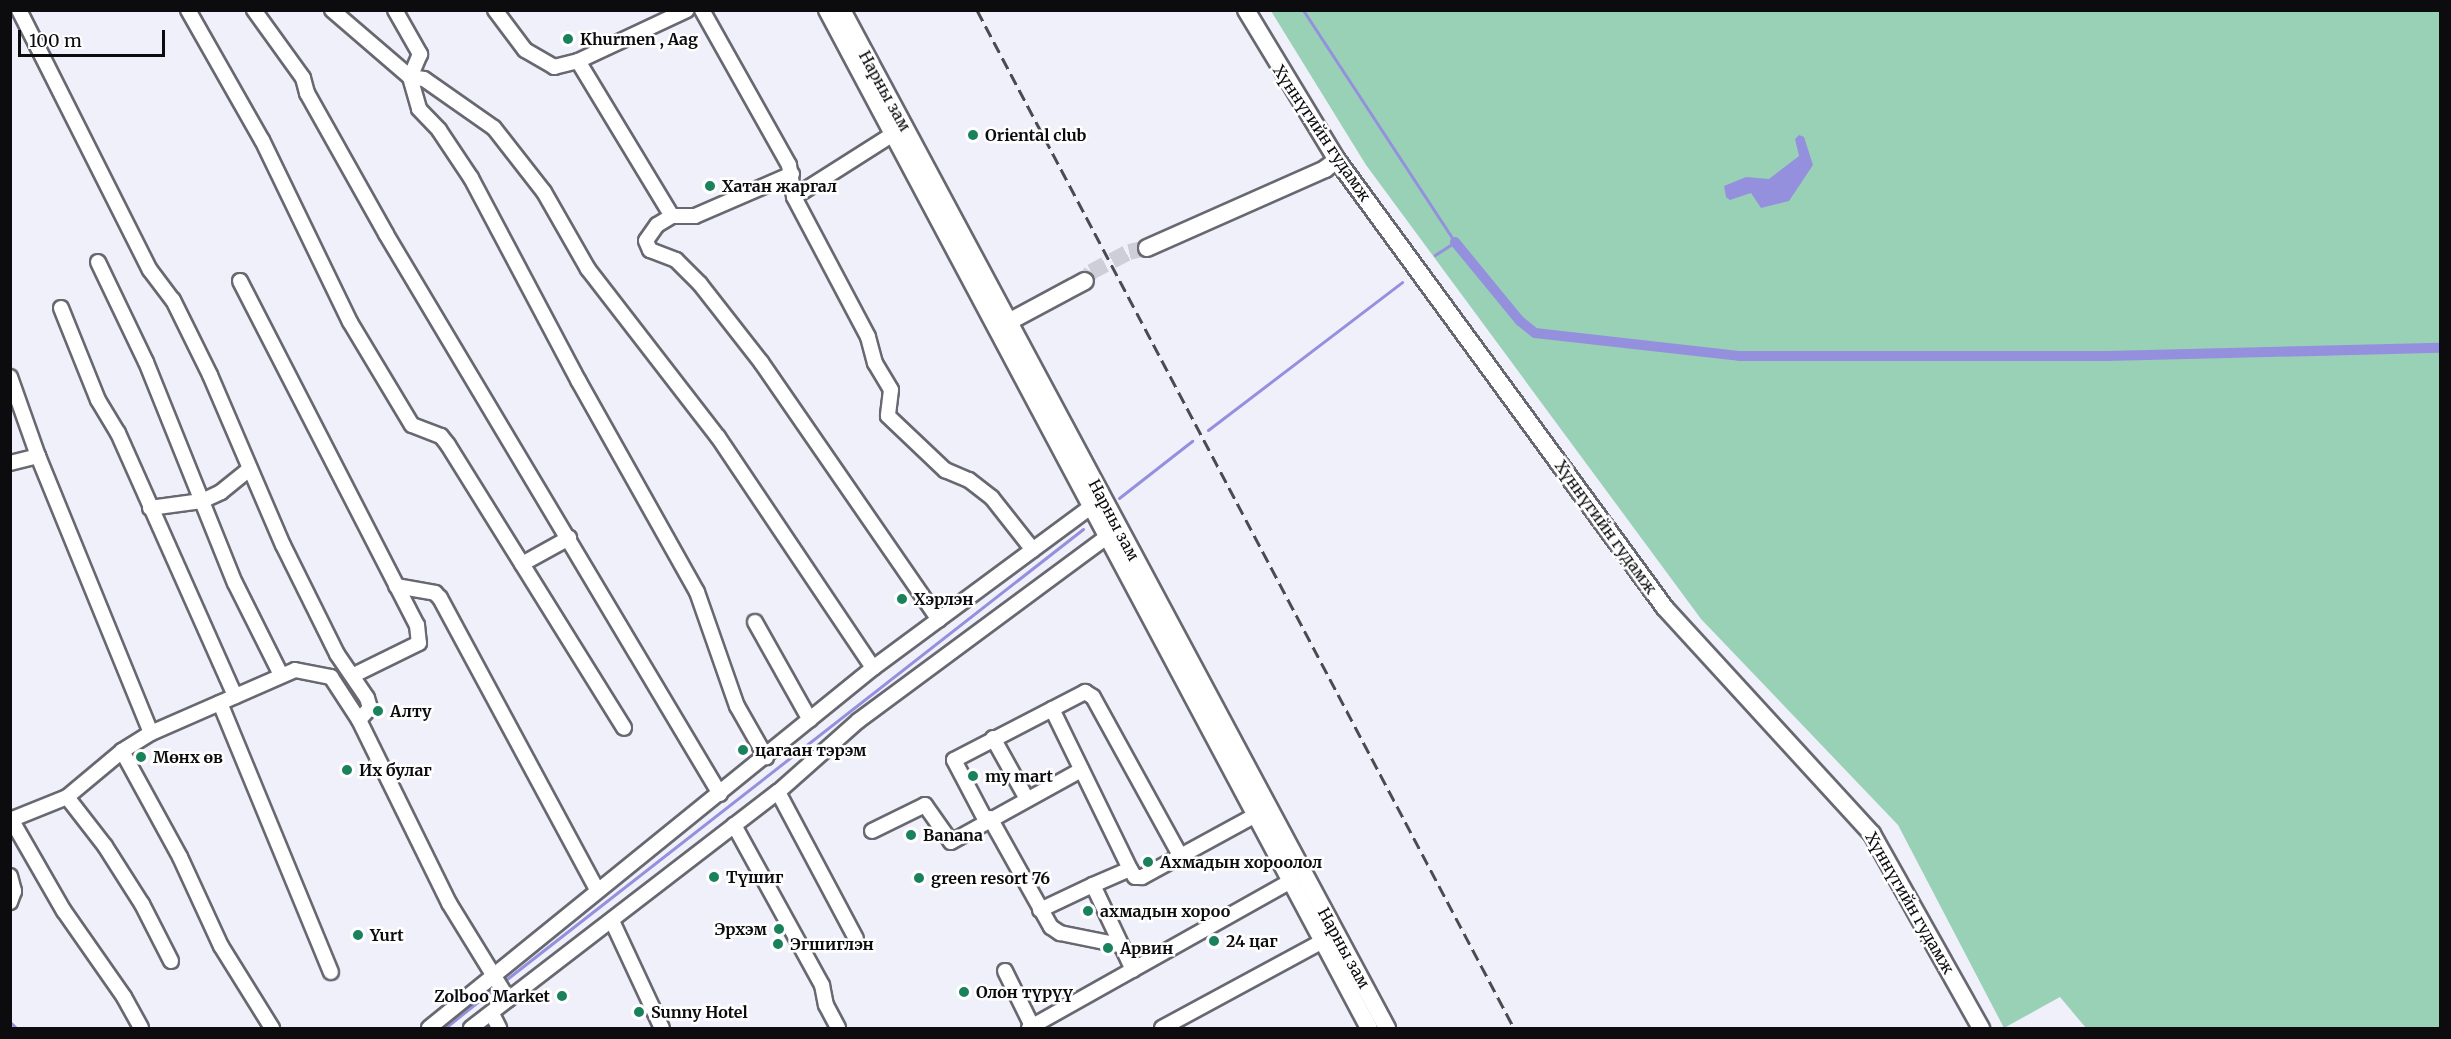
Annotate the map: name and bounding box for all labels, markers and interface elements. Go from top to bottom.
scale bar [21,18,168,56]
text: 100 m [29,29,82,52]
place label: Khurmen , Aag [580,29,698,49]
marker: Khurmen , Aag [561,32,575,46]
street label: Нарны зам [855,47,915,135]
street label: Хүннүгийн гудамж [1269,61,1375,205]
place label: Oriental club [985,125,1086,145]
marker: Oriental club [966,128,980,142]
place label: Хатан жаргал [722,176,837,196]
marker: Хатан жаргал [703,179,717,193]
street label: Хүннүгийн гудамж [1551,456,1661,598]
street label: Нарны зам [1085,476,1143,564]
place label: Хэрлэн [914,589,974,609]
marker: Хэрлэн [895,592,909,606]
place label: Алту [390,701,432,721]
marker: Алту [371,704,385,718]
place label: цагаан тэрэм [755,740,867,760]
marker: цагаан тэрэм [736,743,750,757]
place label: Мөнх өв [153,747,223,767]
marker: Мөнх өв [134,750,148,764]
place label: Их булаг [359,760,432,780]
marker: Их булаг [340,763,354,777]
place label: my mart [985,766,1053,786]
marker: my mart [966,769,980,783]
place label: Banana [923,825,983,845]
marker: Banana [904,828,918,842]
street label: Хүннүгийн гудамж [1862,829,1958,977]
place label: Ахмадын хороолол [1160,852,1322,872]
marker: Ахмадын хороолол [1141,855,1155,869]
place label: Түшиг [726,867,783,887]
place label: green resort 76 [931,868,1050,888]
marker: Түшиг [707,870,721,884]
marker: green resort 76 [912,871,926,885]
place label: ахмадын хороо [1100,901,1230,921]
marker: ахмадын хороо [1081,904,1095,918]
street label: Нарны зам [1314,904,1374,992]
place label: Эрхэм [714,919,767,939]
marker: Эрхэм [772,922,786,936]
place label: Yurt [370,925,404,945]
marker: Yurt [351,928,365,942]
place label: 24 цаг [1226,931,1278,951]
place label: Эгшиглэн [790,934,874,954]
marker: 24 цаг [1207,934,1221,948]
marker: Эгшиглэн [771,937,785,951]
place label: Арвин [1120,938,1173,958]
marker: Арвин [1101,941,1115,955]
place label: Олон түрүү [976,982,1073,1002]
marker: Олон түрүү [957,985,971,999]
place label: Zolboo Market [434,986,550,1006]
marker: Zolboo Market [555,989,569,1003]
place label: Sunny Hotel [651,1002,748,1022]
marker: Sunny Hotel [632,1005,646,1019]

